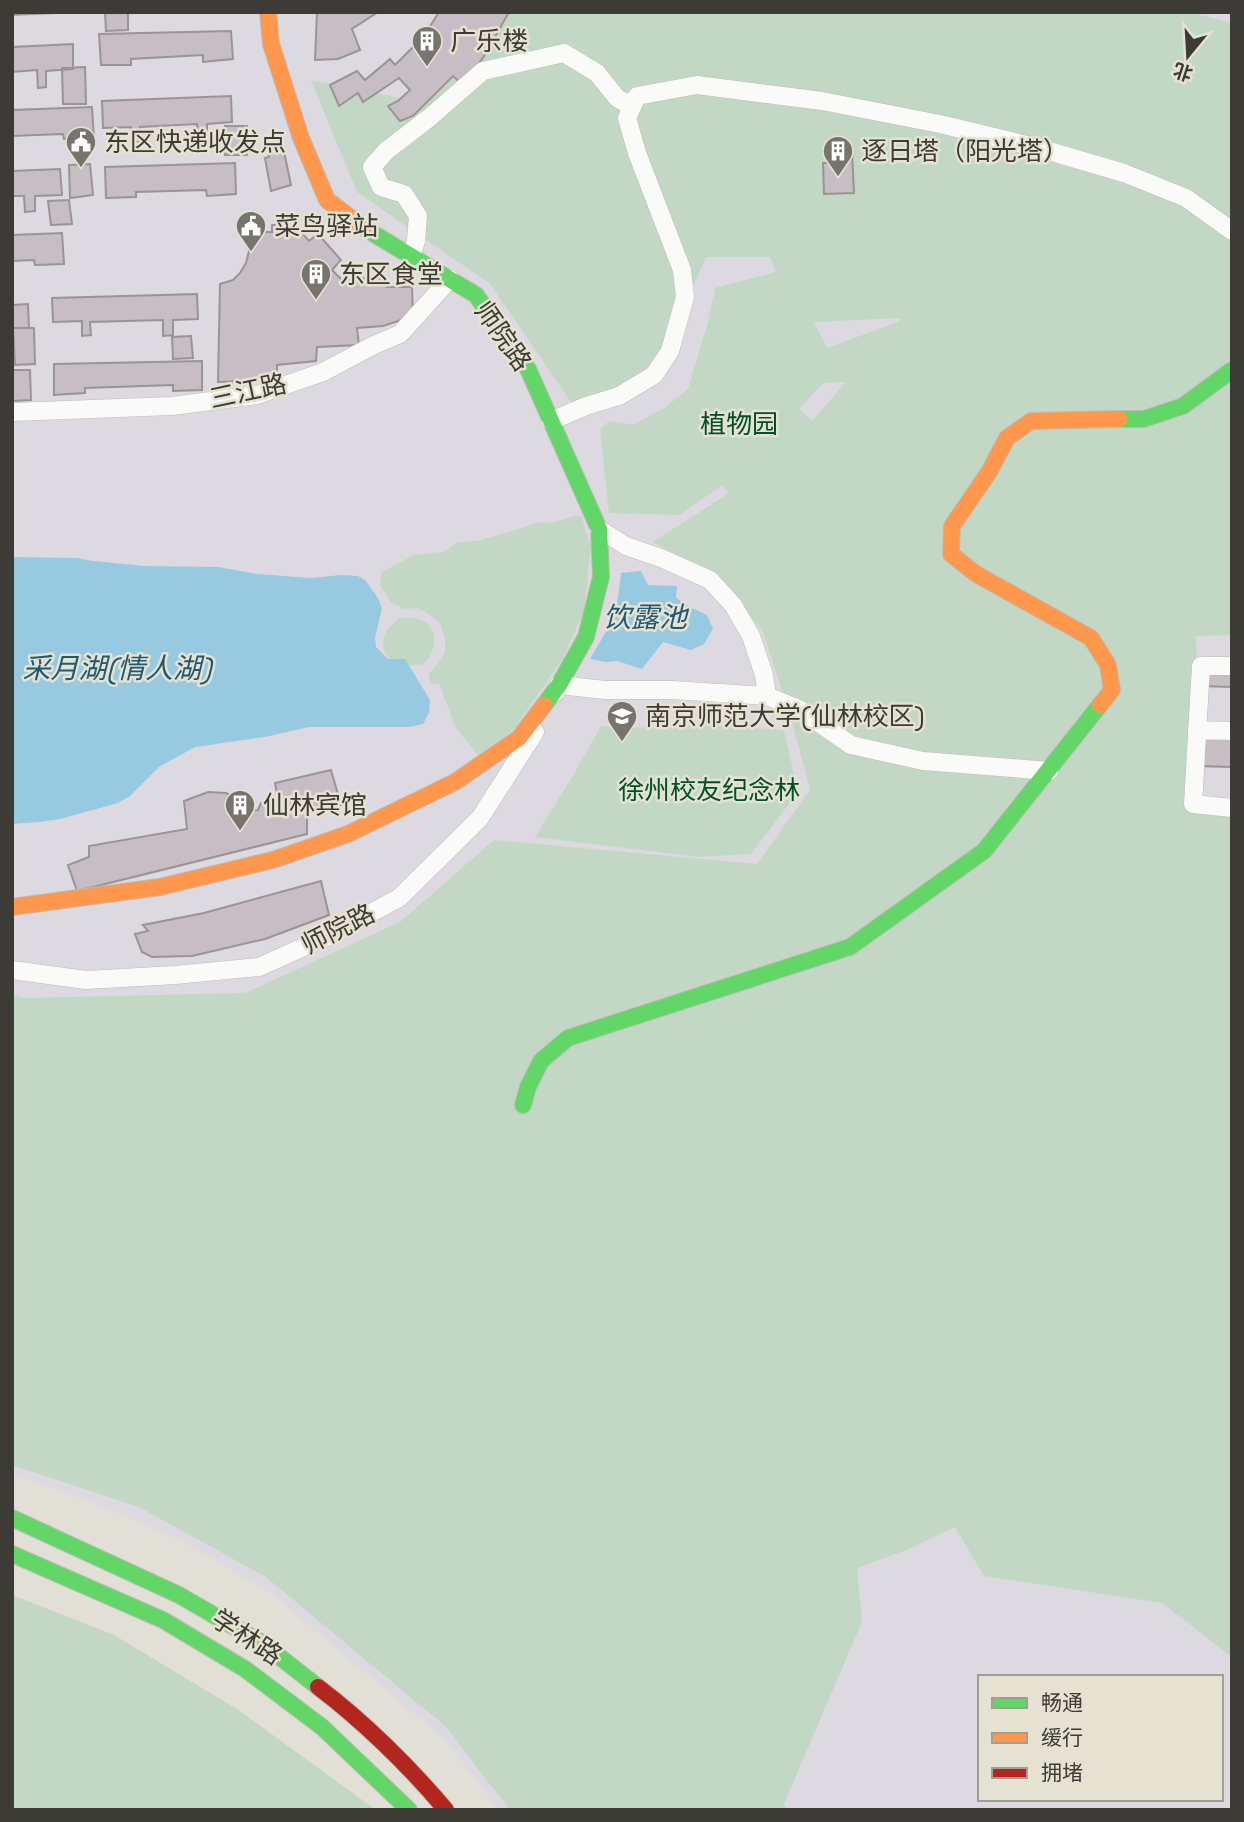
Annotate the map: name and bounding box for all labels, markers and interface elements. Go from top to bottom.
north arrow [1153,21,1223,91]
building icon: 广乐楼 [410,24,444,68]
place label: 广乐楼 [450,24,528,58]
text: 北 [1170,57,1196,87]
public building icon: 东区快递收发点 [64,125,98,169]
place label: 东区快递收发点 [104,125,286,159]
building icon: 逐日塔（阳光塔） [821,134,855,178]
place label: 逐日塔（阳光塔） [861,134,1069,168]
public building icon: 菜鸟驿站 [234,209,268,253]
place label: 菜鸟驿站 [274,209,378,243]
building icon: 东区食堂 [299,257,333,301]
place label: 东区食堂 [339,257,443,291]
street label: 师院路 [467,294,539,378]
street label: 三江路 [206,366,290,416]
park label: 植物园 [700,407,778,441]
water label: 饮露池 [603,599,690,635]
water label: 采月湖(情人湖) [22,650,214,686]
school or university icon: 南京师范大学(仙林校区) [605,699,639,743]
place label: 南京师范大学(仙林校区) [645,699,925,733]
park label: 徐州校友纪念林 [618,773,800,807]
building icon: 仙林宾馆 [223,788,257,832]
place label: 仙林宾馆 [263,788,367,822]
street label: 师院路 [296,896,380,962]
street label: 学林路 [205,1601,289,1673]
legend [978,1675,1223,1801]
text: 畅通 [1041,1689,1083,1716]
text: 缓行 [1041,1724,1083,1751]
text: 拥堵 [1041,1759,1083,1786]

